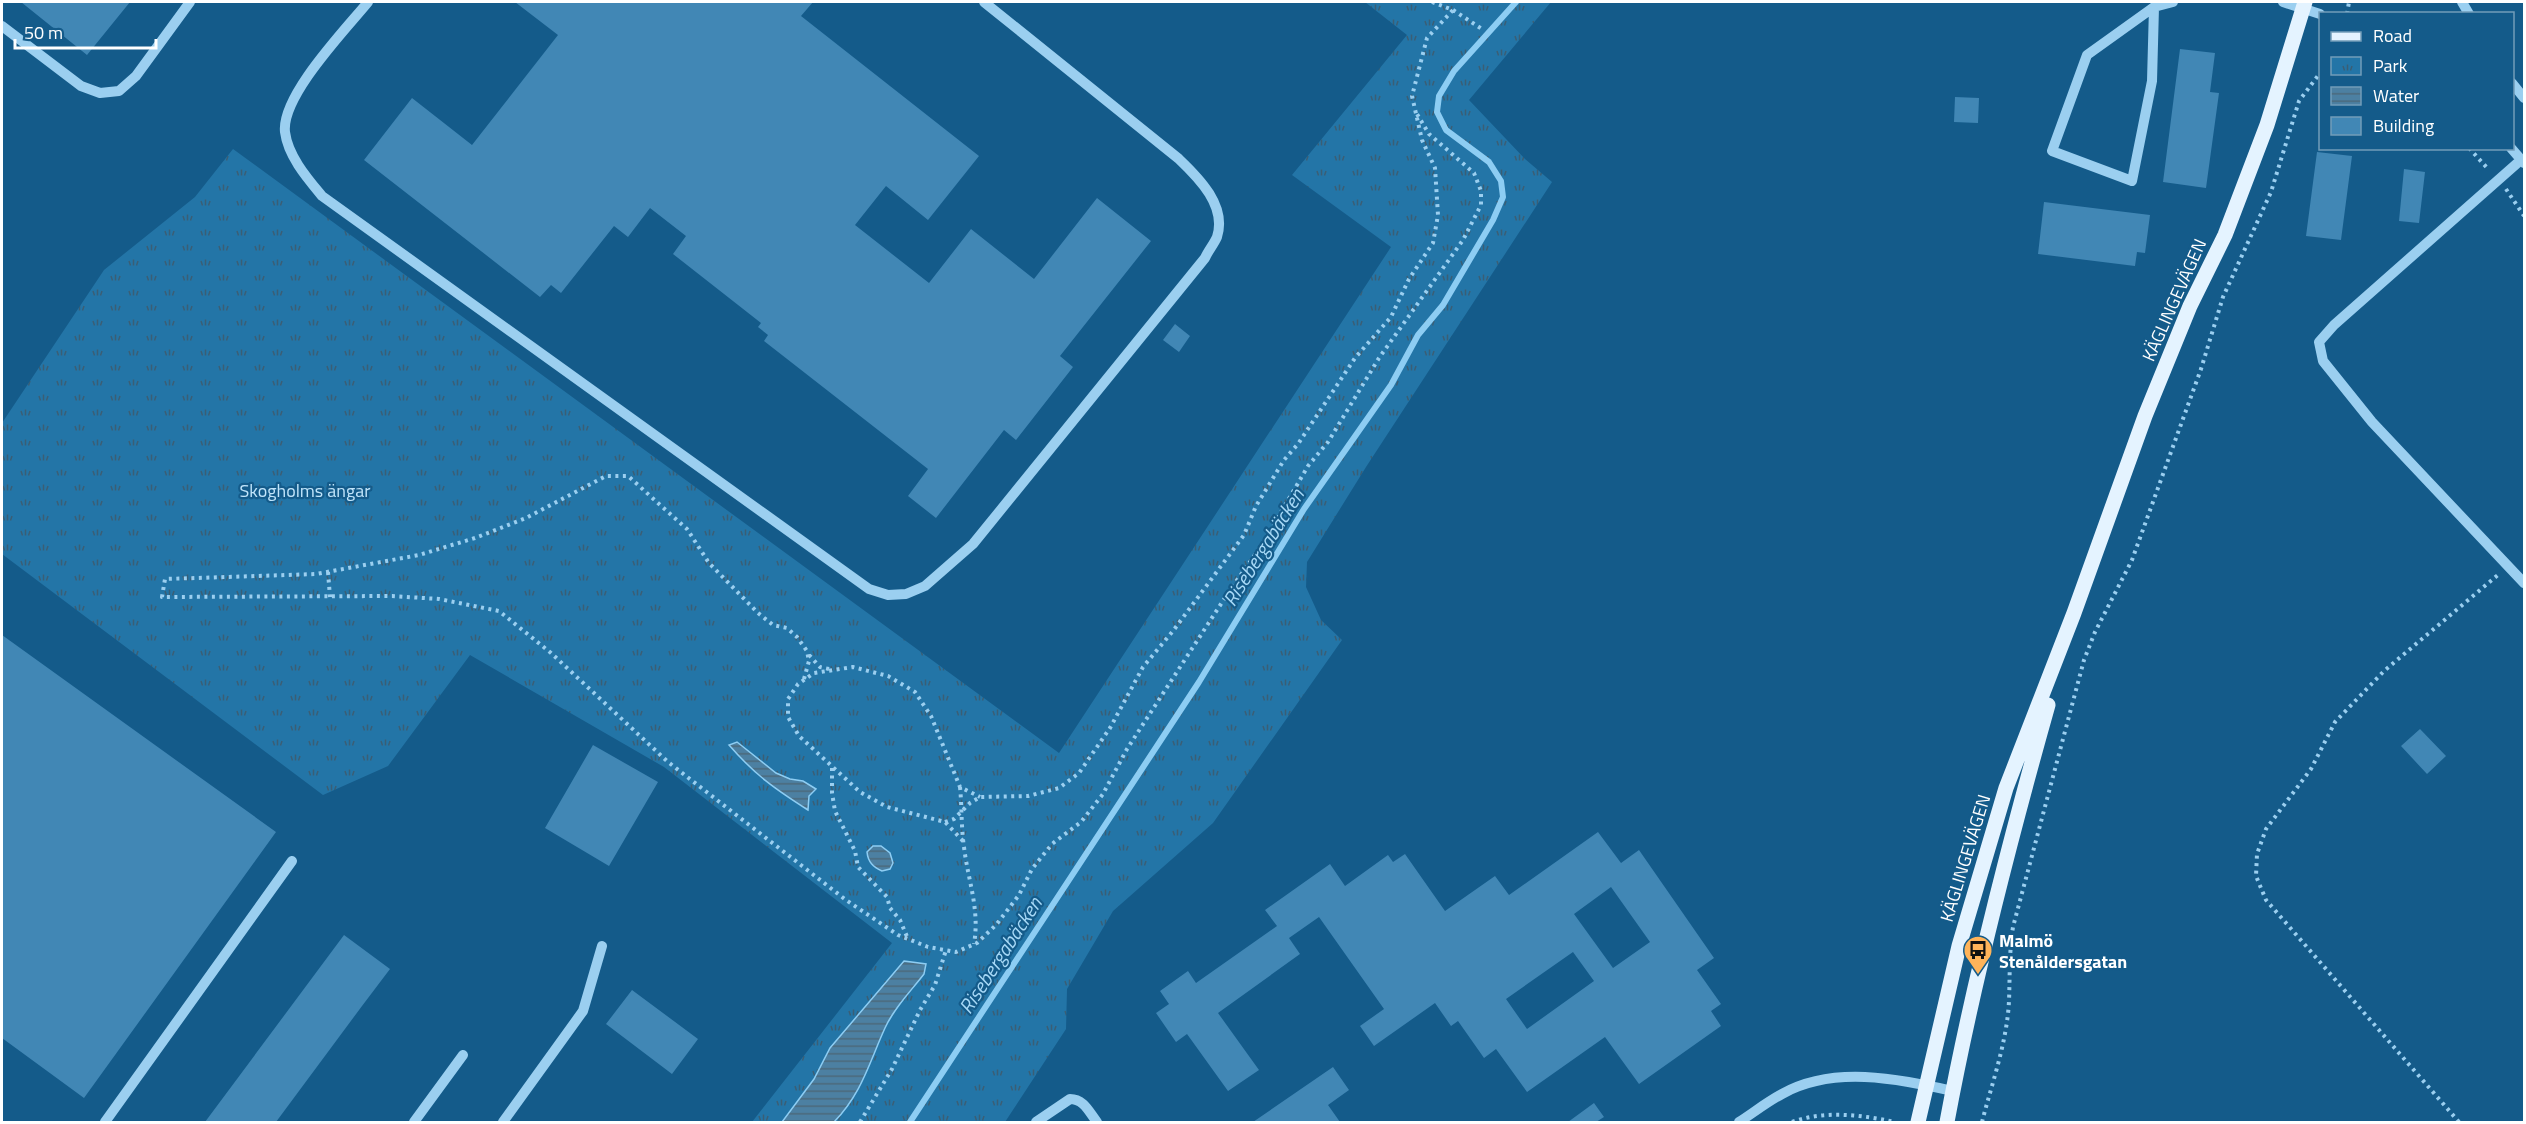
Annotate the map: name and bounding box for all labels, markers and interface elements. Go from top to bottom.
scale bar [15,12,156,50]
legend [2319,12,2514,150]
text: 50 m [24,19,63,46]
text: Road [2373,22,2412,49]
text: Park [2373,52,2408,79]
text: Water [2373,82,2419,109]
text: Building [2373,112,2434,139]
street label: KÄGLINGEVÄGEN [2135,234,2213,366]
park label: Skogholms ängar [240,477,370,504]
water label: Risebergabäcken [1214,481,1312,612]
street label: KÄGLINGEVÄGEN [1933,791,1997,925]
water label: Risebergabäcken [951,890,1050,1020]
place label: Malmö Stenåldersgatan [1999,927,2127,975]
bus stop icon: Malmö Stenåldersgatan [1962,934,1994,976]

